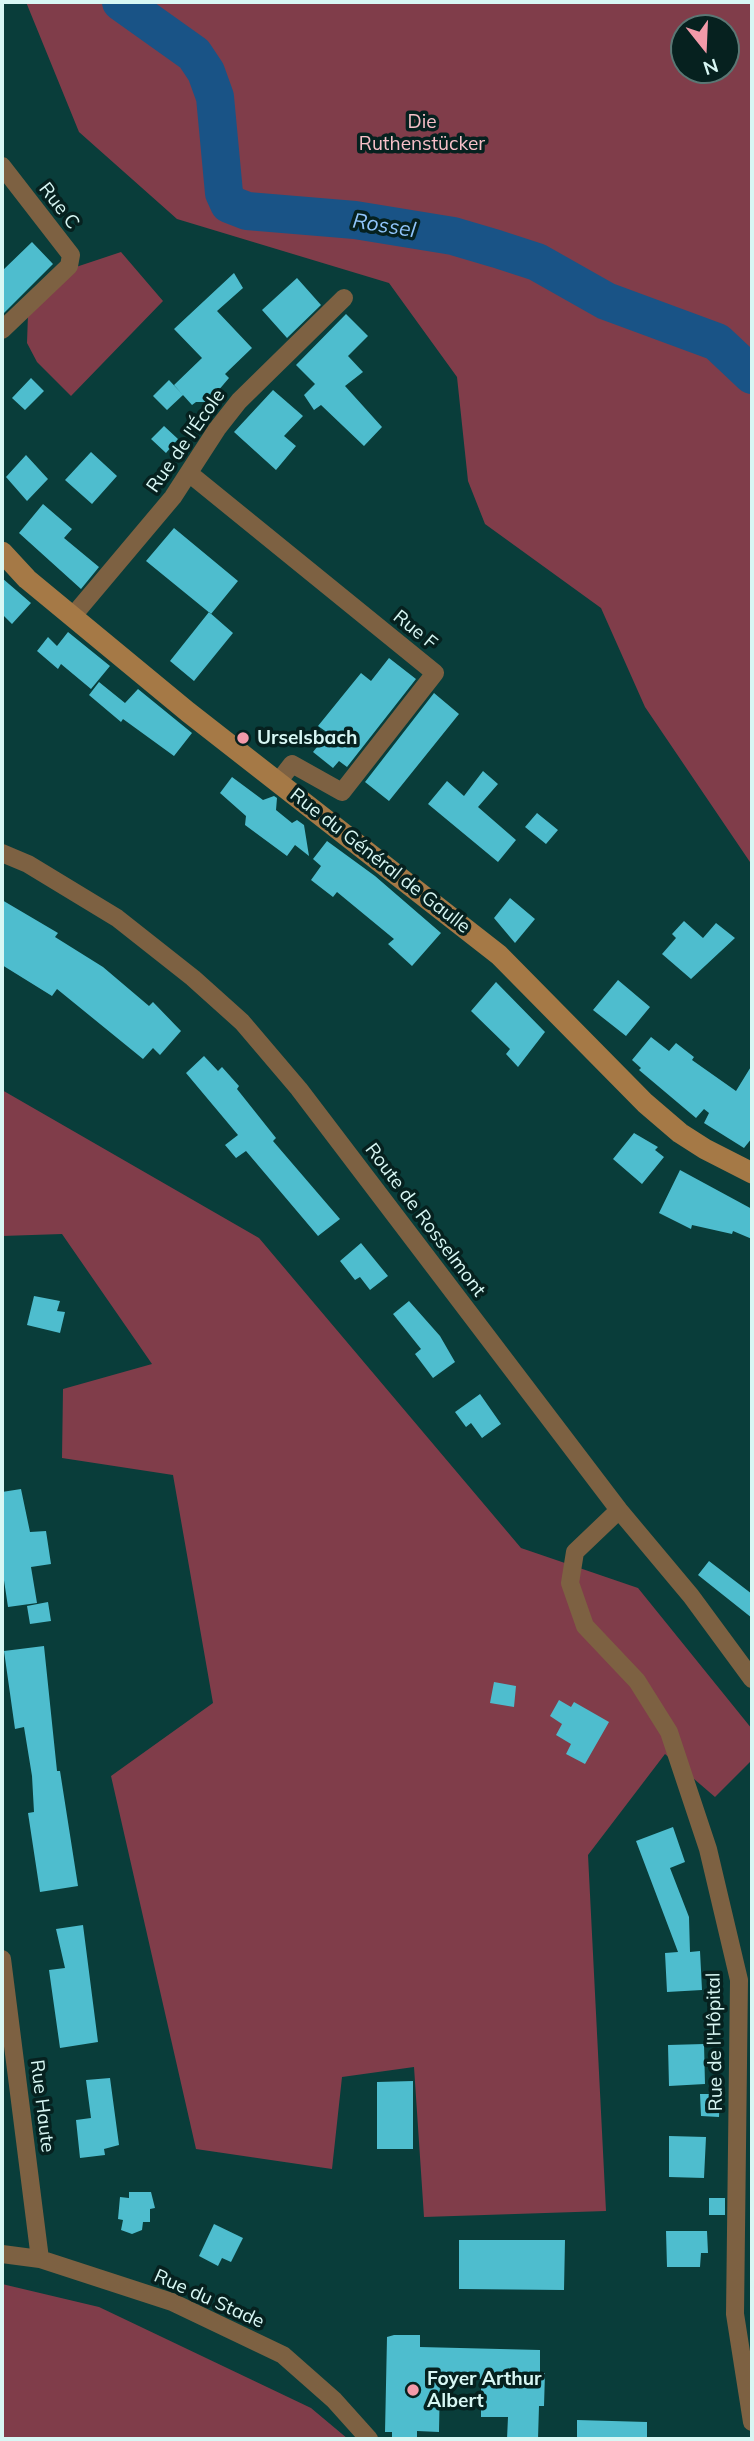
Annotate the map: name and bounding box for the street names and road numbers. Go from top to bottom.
street label: Rue C [34,178,84,234]
street label: Rue de l'École [142,385,230,497]
street label: Rue F [388,605,442,655]
street label: Rue du Général de Gaulle [285,784,475,938]
street label: Route de Rosselmont [360,1139,490,1301]
street label: Rue de l'Hôpital [702,1972,728,2112]
street label: Rue Haute [25,2058,59,2154]
street label: Rue du Stade [150,2265,268,2333]

